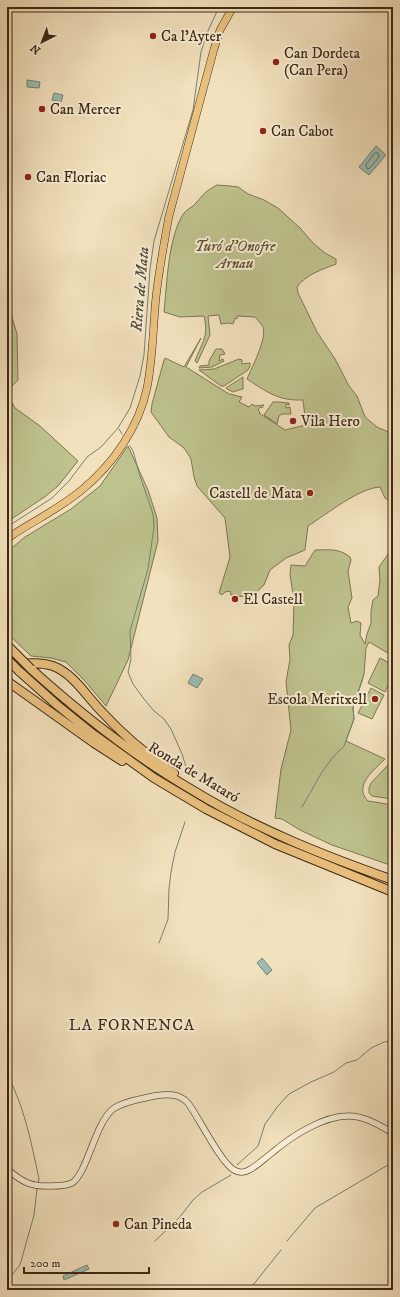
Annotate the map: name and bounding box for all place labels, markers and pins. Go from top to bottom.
place label: Ca l'Ayter [161,27,222,46]
marker: Ca l'Ayter [148,31,158,41]
place label: Can Dordeta (Can Pera) [284,44,361,80]
marker: Can Dordeta (Can Pera) [271,57,281,67]
place label: Can Mercer [50,100,121,119]
marker: Can Mercer [37,104,47,114]
place label: Can Cabot [271,122,334,141]
marker: Can Cabot [258,126,268,136]
place label: Can Floriac [36,168,107,187]
marker: Can Floriac [23,172,33,182]
place label: Vila Hero [300,412,360,431]
marker: Vila Hero [288,416,298,426]
place label: Castell de Mata [209,484,303,503]
marker: Castell de Mata [305,488,315,498]
place label: El Castell [243,590,303,609]
marker: El Castell [230,594,240,604]
place label: Escola Meritxell [267,690,367,709]
marker: Escola Meritxell [370,694,380,704]
place label: Can Pineda [124,1215,192,1234]
marker: Can Pineda [111,1219,121,1229]

